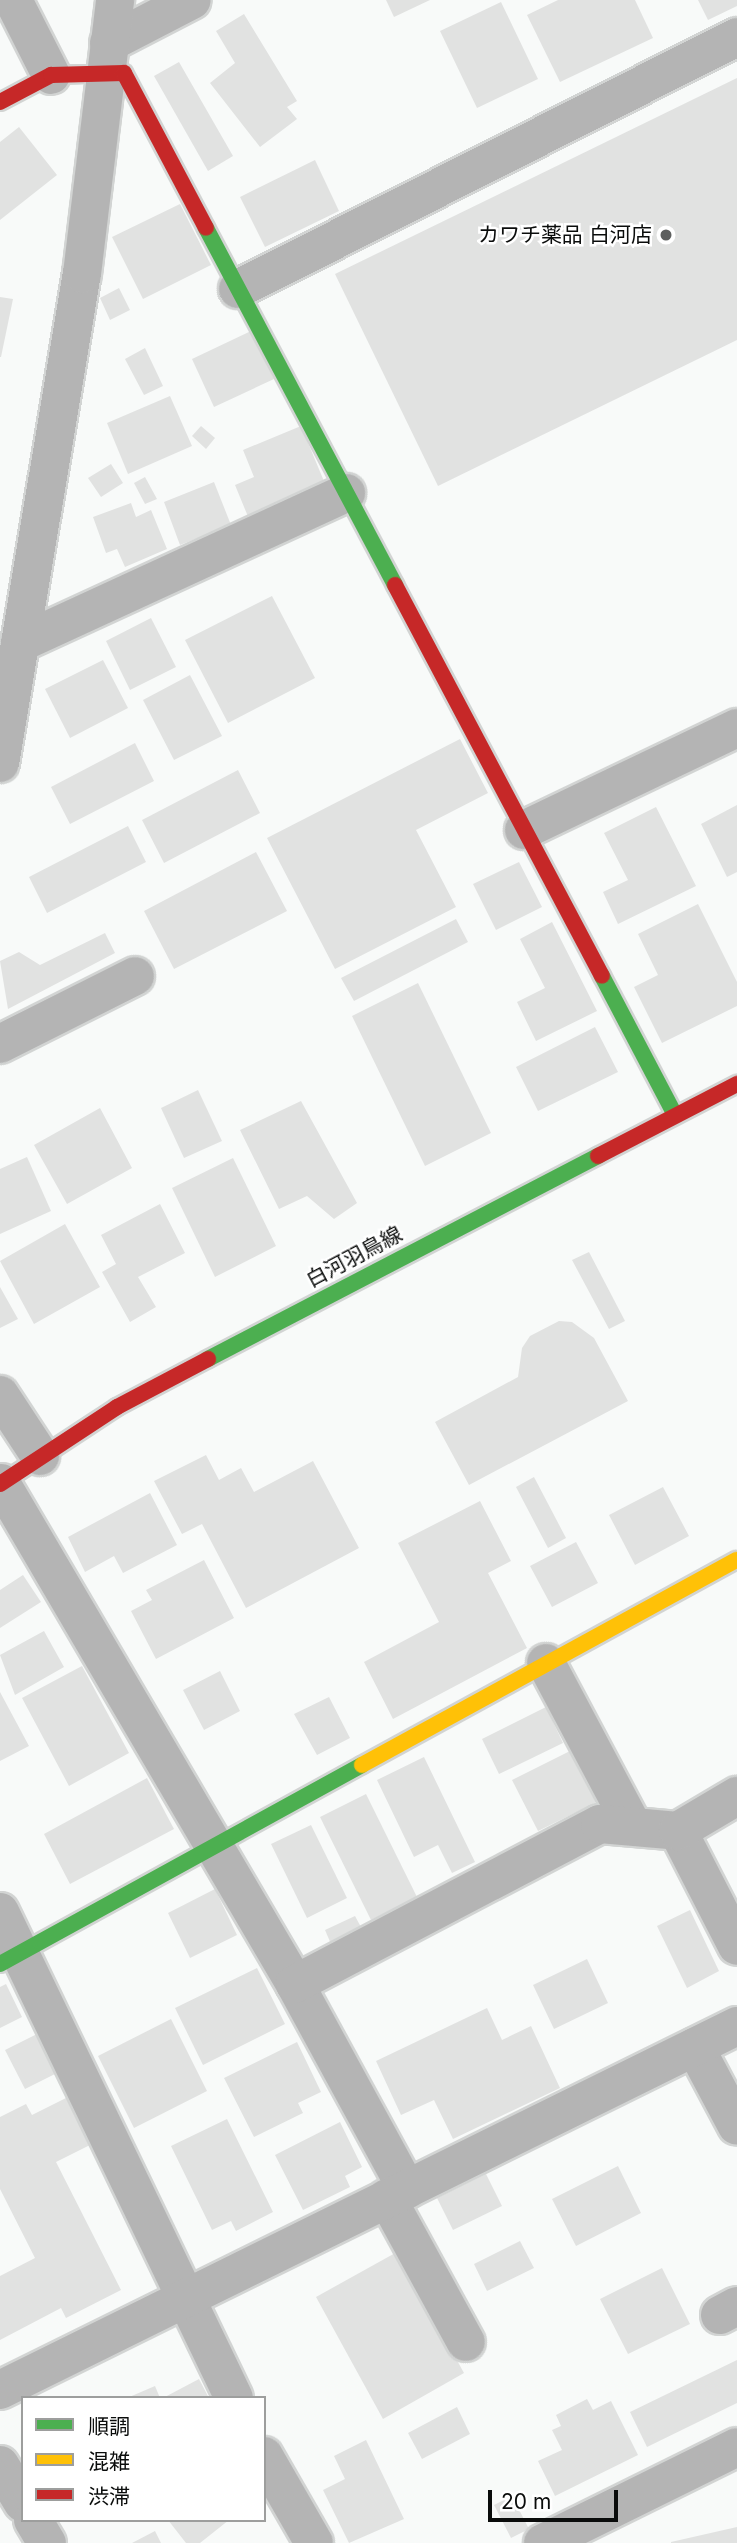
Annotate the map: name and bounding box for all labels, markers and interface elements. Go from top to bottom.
place label: カワチ薬品 白河店 [478,222,652,248]
marker: カワチ薬品 白河店 [658,227,674,243]
street label: 白河羽鳥線 [302,1221,406,1293]
legend [21,2396,266,2522]
text: 順調 [88,2414,130,2439]
text: 混雑 [88,2449,130,2474]
scale bar [492,2476,622,2520]
text: 渋滞 [88,2484,130,2509]
text: 20 m [501,2489,551,2514]

